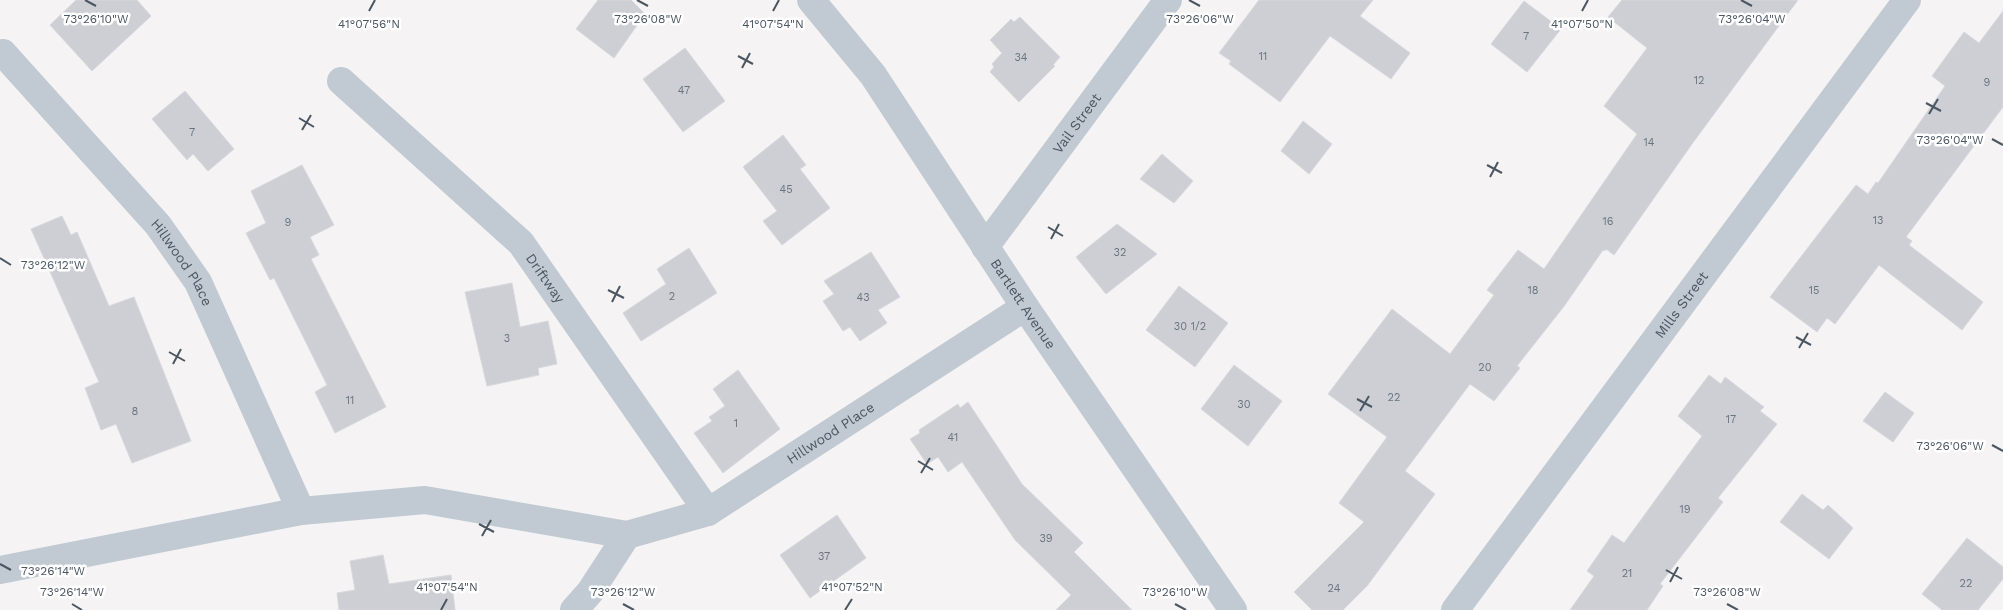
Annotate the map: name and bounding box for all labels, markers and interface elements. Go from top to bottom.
text: 73°26'10"W [64,12,129,26]
text: 73°26'08"W [614,12,682,26]
text: 73°26'06"W [1166,12,1234,26]
text: 73°26'04"W [1719,12,1786,26]
text: 41°07'56"N [338,17,400,31]
text: 41°07'54"N [742,17,804,31]
text: 41°07'50"N [1551,17,1613,31]
house number: 7 [1523,30,1529,43]
house number: 11 [1259,50,1267,63]
house number: 34 [1014,51,1028,64]
house number: 12 [1694,74,1704,87]
house number: 9 [1984,76,1991,89]
house number: 47 [678,84,690,97]
street label: Vail Street [1049,90,1104,156]
house number: 7 [189,126,195,139]
text: 73°26'04"W [1917,133,1984,147]
house number: 14 [1643,136,1655,149]
house number: 45 [779,183,793,196]
house number: 13 [1873,214,1883,227]
street label: Hillwood Place [148,215,216,308]
house number: 16 [1603,215,1614,228]
house number: 9 [285,216,292,229]
house number: 32 [1114,246,1126,259]
street label: Driftway [523,250,569,307]
street label: Bartlett Avenue [988,256,1059,352]
text: 73°26'12"W [21,258,86,272]
street label: Mills Street [1651,268,1711,341]
house number: 18 [1527,284,1539,297]
house number: 15 [1809,284,1819,297]
house number: 2 [669,290,675,303]
house number: 43 [856,291,870,304]
house number: 30 1/2 [1174,320,1206,333]
house number: 3 [504,332,510,345]
house number: 20 [1478,361,1492,374]
house number: 22 [1388,391,1400,404]
house number: 11 [346,394,354,407]
house number: 30 [1237,398,1251,411]
street label: Hillwood Place [784,399,877,467]
house number: 8 [132,405,139,418]
house number: 17 [1726,413,1736,426]
house number: 1 [734,417,738,430]
house number: 41 [948,431,958,444]
text: 73°26'06"W [1916,439,1984,453]
house number: 19 [1679,503,1691,516]
house number: 39 [1039,532,1053,545]
house number: 37 [818,550,830,563]
text: 73°26'14"W [21,564,86,578]
house number: 21 [1622,567,1632,580]
house number: 22 [1960,577,1972,590]
text: 41°07'54"N [416,580,478,594]
text: 41°07'52"N [821,580,883,594]
house number: 24 [1328,582,1341,595]
text: 73°26'14"W [40,585,105,599]
text: 73°26'12"W [591,585,656,599]
text: 73°26'10"W [1143,585,1208,599]
text: 73°26'08"W [1693,585,1761,599]

